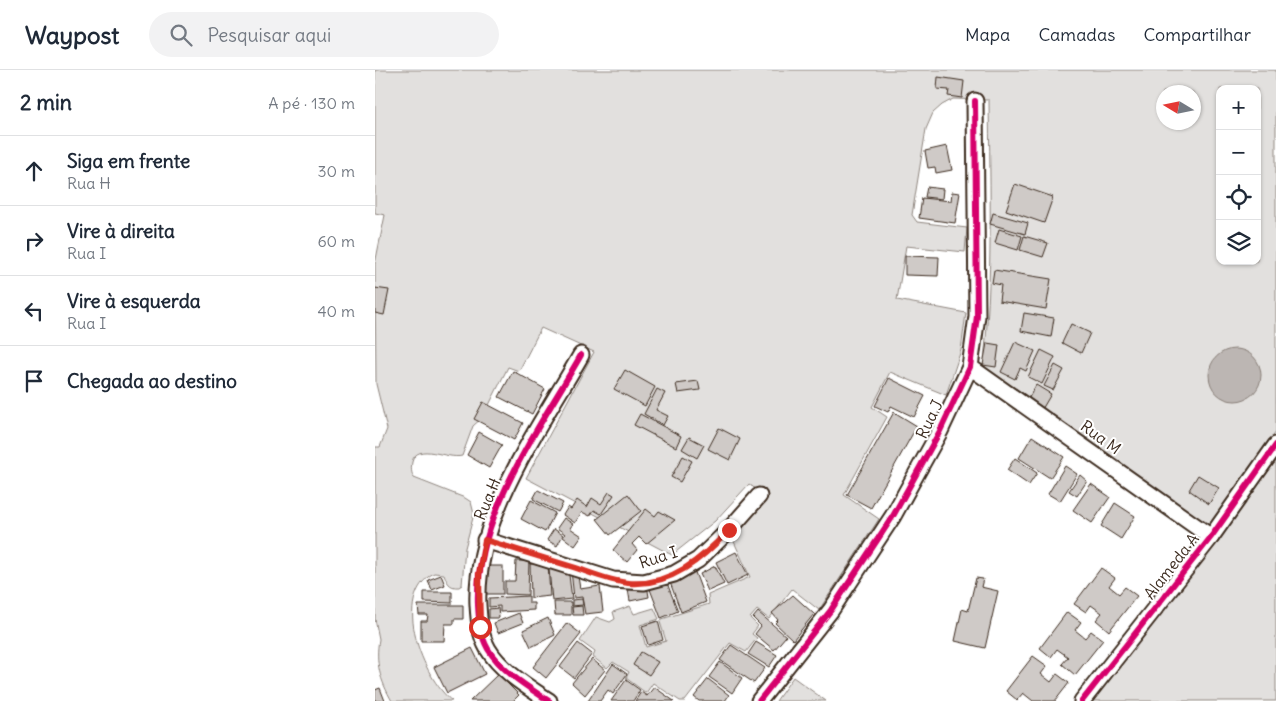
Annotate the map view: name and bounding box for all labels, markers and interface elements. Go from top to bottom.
search box [149,12,499,57]
text: Waypost [25,20,119,50]
icon: search [167,21,195,49]
text: Pesquisar aqui [207,23,331,47]
text: Mapa [965,23,1010,46]
text: Camadas [1038,23,1115,46]
text: Compartilhar [1143,23,1251,46]
north arrow [1156,85,1201,130]
map controls [1216,85,1261,265]
button: + [1216,85,1261,130]
text: 2 min [20,89,72,116]
text: A pé · 130 m [268,93,355,113]
button: − [1216,130,1261,175]
text: Siga em frente [67,149,190,173]
icon: ahead [20,157,48,185]
text: 30 m [318,161,355,181]
text: Rua H [67,173,111,193]
button: locate [1216,175,1261,220]
text: Vire à direita [67,219,175,243]
button: layers [1216,220,1261,265]
icon: right [20,227,48,255]
text: 60 m [317,231,355,251]
text: Rua I [67,243,106,263]
text: Vire à esquerda [67,289,201,313]
icon: left [20,297,48,325]
text: 40 m [317,301,355,321]
text: Rua I [67,313,106,333]
icon: arrive [20,367,48,395]
text: Chegada ao destino [67,369,237,393]
street label: Rua J [911,396,947,442]
street label: Rua M [1077,416,1125,458]
street label: Rua H [469,475,505,523]
route end [718,519,741,542]
street label: Alameda A [1139,529,1203,603]
street label: Rua I [636,541,680,573]
route start [469,616,492,639]

